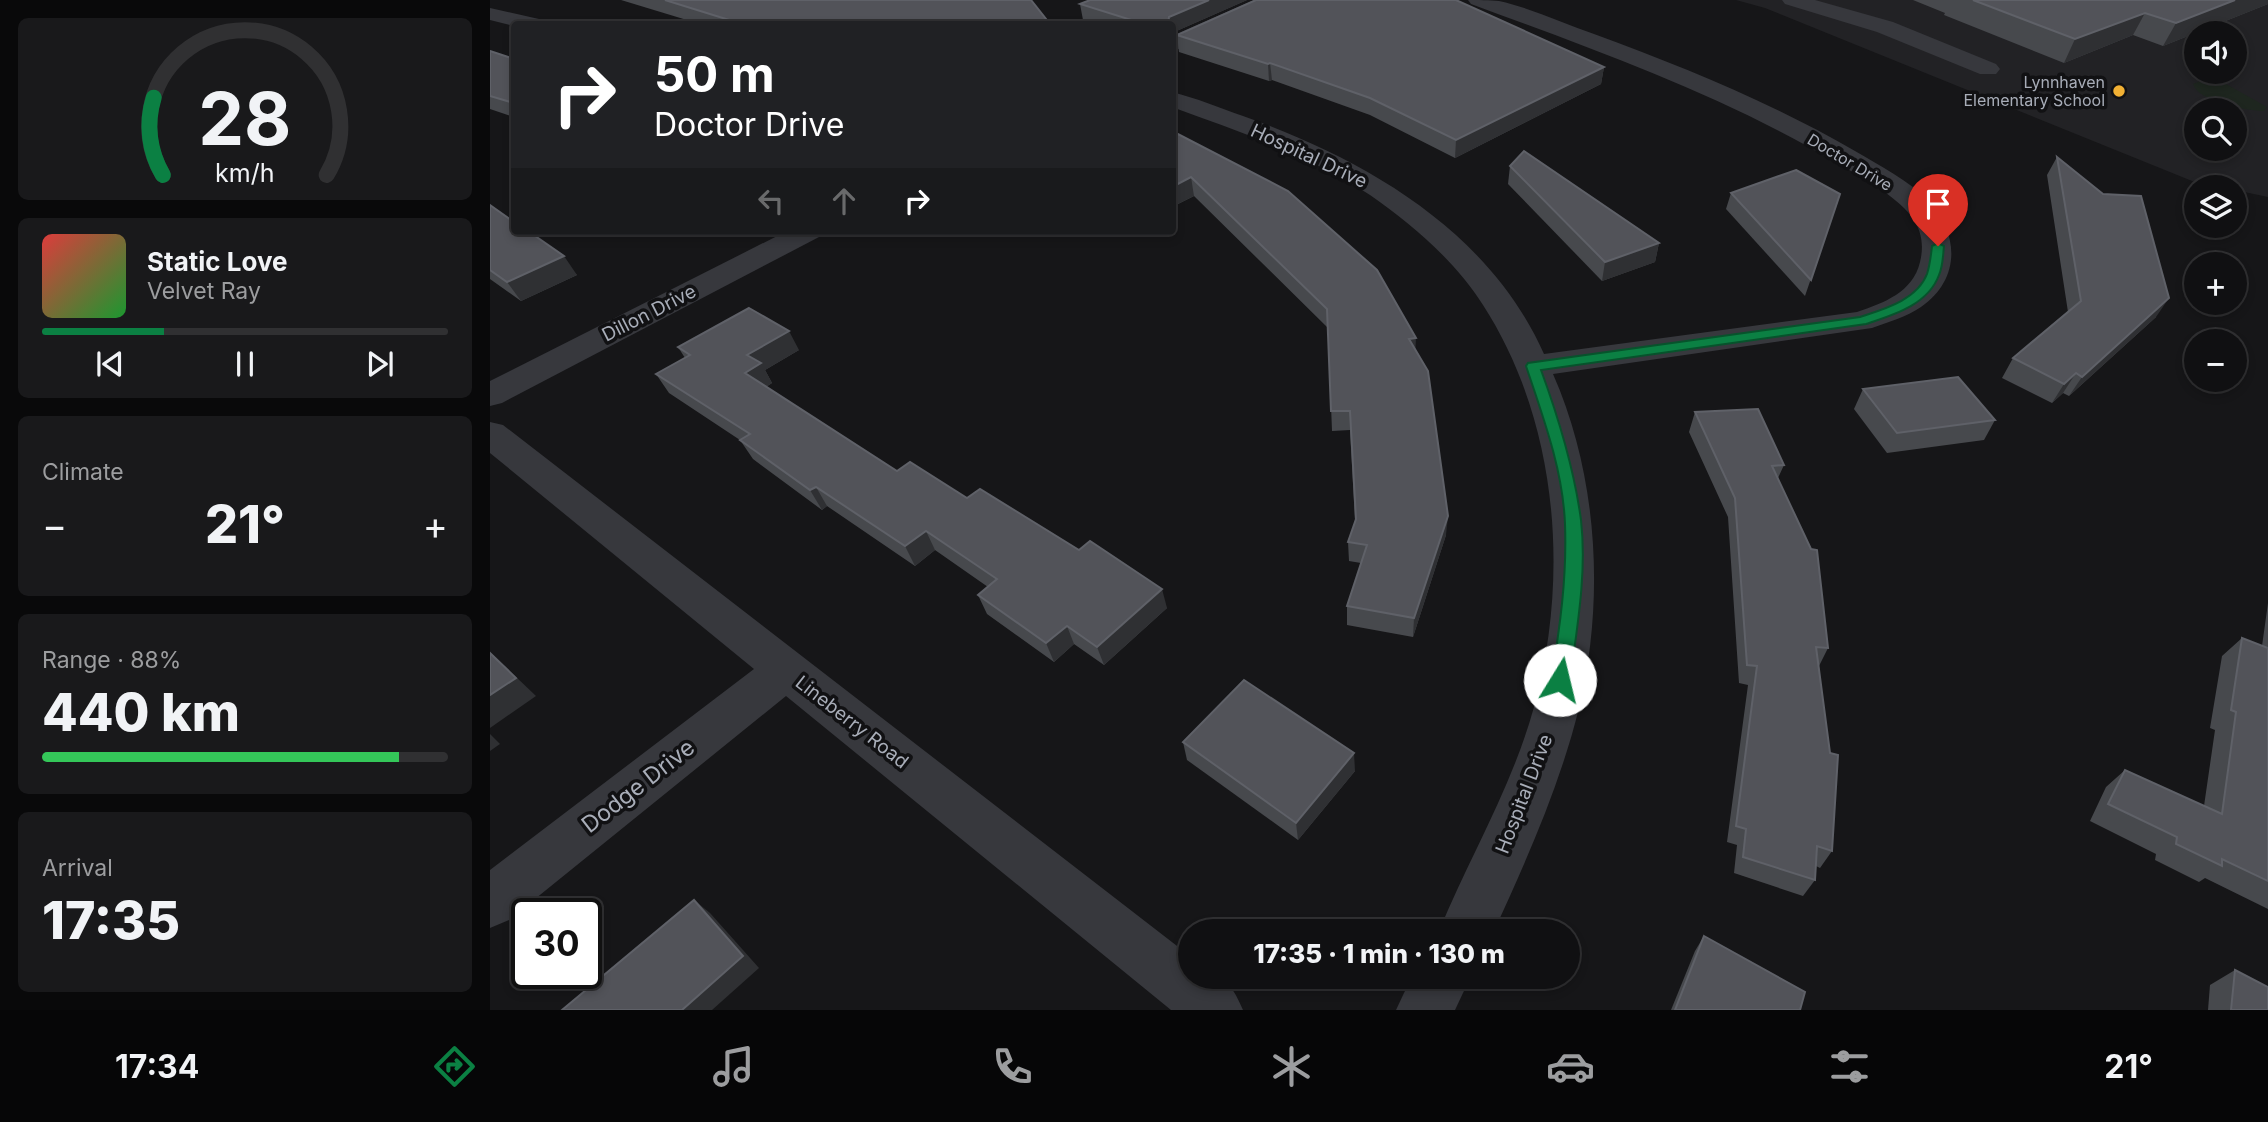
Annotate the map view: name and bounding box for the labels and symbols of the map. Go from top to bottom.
place label: Lynnhaven Elementary School [1963,72,2105,110]
marker: Lynnhaven Elementary School [2111,83,2127,99]
street label: Hospital Drive [1247,119,1371,193]
street label: Doctor Drive [1804,129,1896,195]
pin [1908,174,1968,246]
street label: Dillon Drive [598,279,700,347]
position arrow [1523,643,1597,717]
street label: Lineberry Road [791,671,913,773]
street label: Hospital Drive [1491,731,1557,857]
street label: Dodge Drive [576,733,700,839]
speed limit sign: 30 [511,898,602,989]

